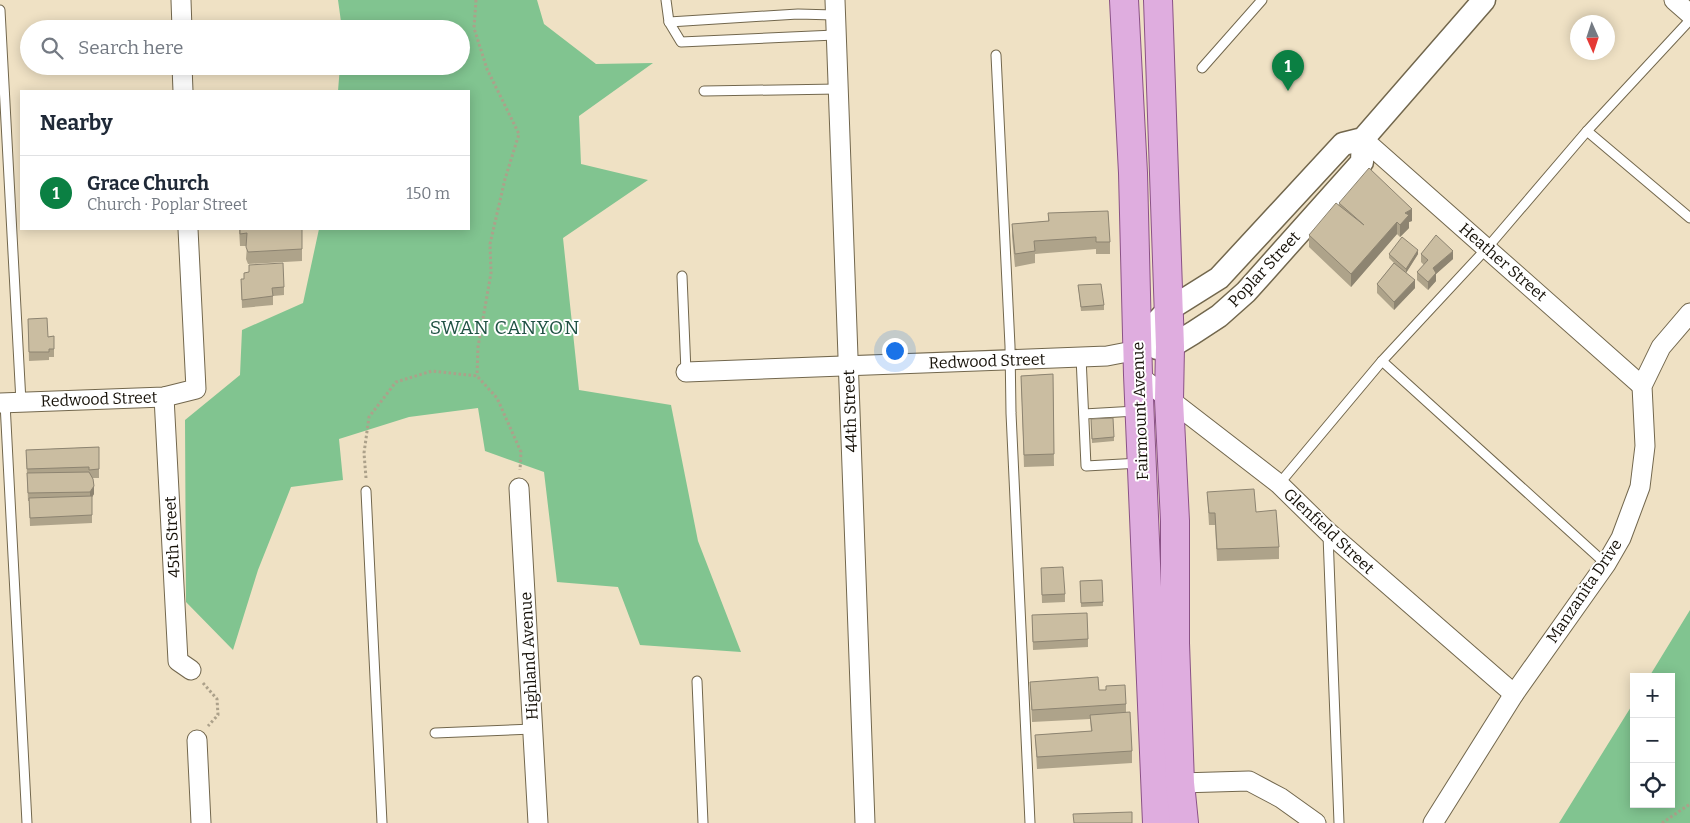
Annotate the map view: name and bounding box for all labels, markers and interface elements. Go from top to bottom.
north arrow [1570,15,1615,60]
search box [20,20,470,75]
icon: search [38,34,66,62]
text: Search here [78,36,183,59]
pin: 1 [1272,50,1304,91]
text: Nearby [40,110,113,136]
text: Grace Church [87,172,209,195]
text: 1 [53,184,59,203]
text: 150 m [406,184,450,203]
text: Church · Poplar Street [87,195,248,214]
street label: Heather Street [1455,219,1551,305]
street label: Poplar Street [1224,227,1304,311]
district label: SWAN CANYON [430,316,580,339]
your location [882,338,908,364]
street label: Fairmount Avenue [1128,341,1152,481]
street label: Redwood Street [928,349,1046,373]
street label: 44th Street [839,369,861,453]
street label: Redwood Street [40,387,158,411]
street label: Glenfield Street [1280,484,1378,578]
street label: 45th Street [160,495,184,578]
street label: Manzanita Drive [1542,535,1626,647]
street label: Highland Avenue [516,591,542,721]
map controls [1630,673,1675,808]
button: + [1630,673,1675,718]
button: − [1630,718,1675,763]
button: locate [1630,763,1675,808]

